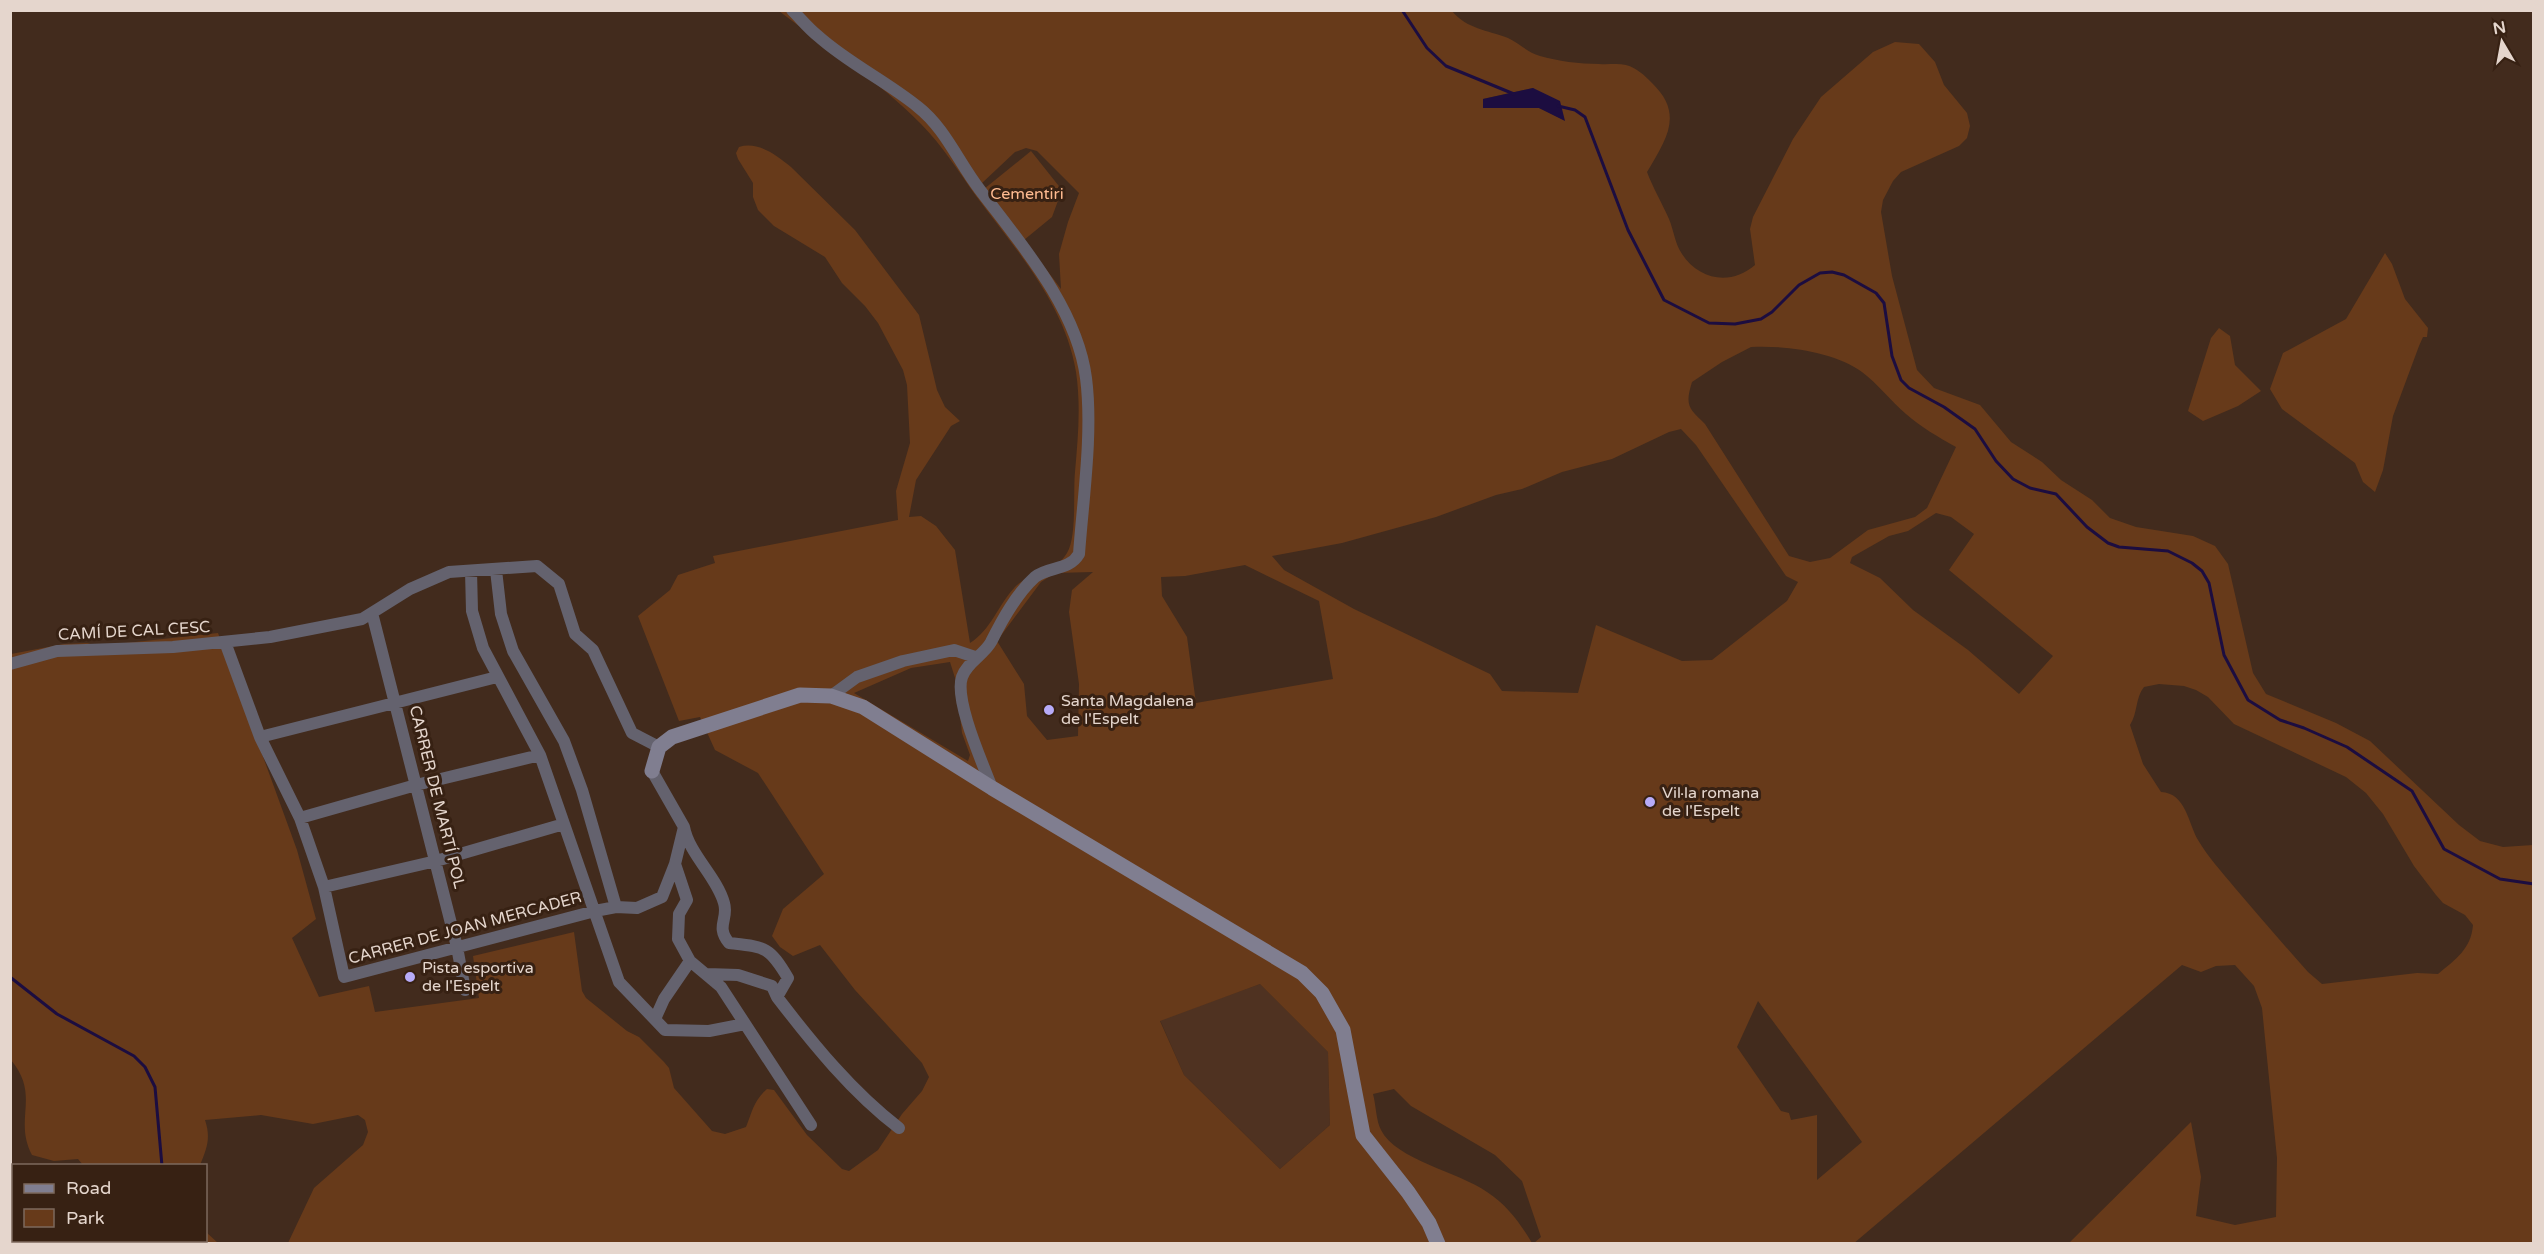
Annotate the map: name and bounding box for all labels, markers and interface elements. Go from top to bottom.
north arrow [2472,12,2532,72]
text: N [2492,17,2508,39]
park label: Cementiri [990,184,1064,204]
street label: CAMÍ DE CAL CESC [57,617,211,645]
place label: Santa Magdalena de l'Espelt [1061,691,1194,729]
street label: CARRER DE MARTÍ POL [405,703,469,891]
marker: Santa Magdalena de l'Espelt [1042,703,1056,717]
place label: Vil·la romana de l'Espelt [1662,783,1759,821]
marker: Vil·la romana de l'Espelt [1643,795,1657,809]
street label: CARRER DE JOAN MERCADER [346,887,584,969]
place label: Pista esportiva de l'Espelt [422,958,534,996]
marker: Pista esportiva de l'Espelt [403,970,417,984]
legend [12,1164,207,1242]
text: Road [66,1177,111,1199]
text: Park [66,1207,105,1229]

